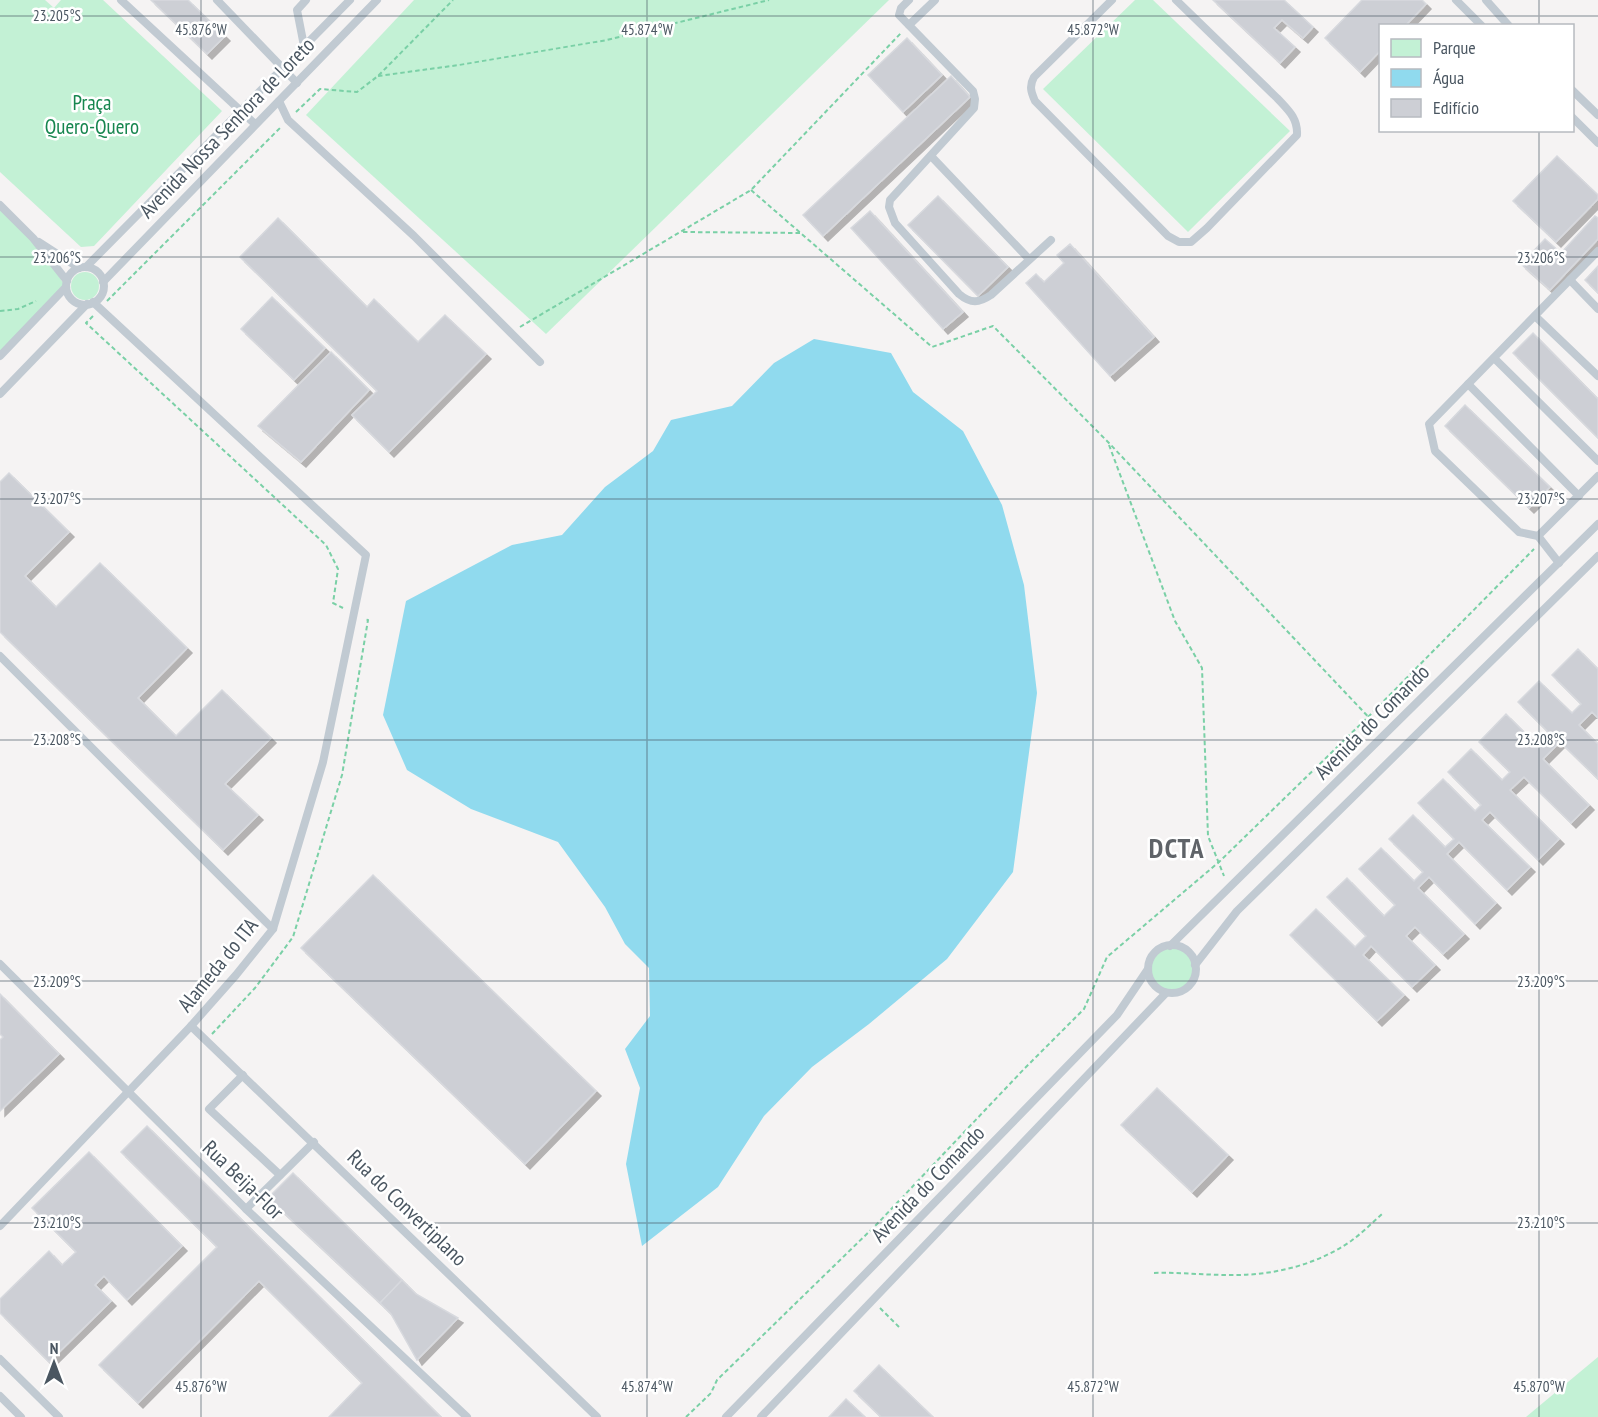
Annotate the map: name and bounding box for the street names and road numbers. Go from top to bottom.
street label: Avenida Nossa Senhora de Loreto [133,32,320,224]
street label: Avenida do Comando [1308,658,1435,785]
street label: Alameda do ITA [171,912,264,1017]
street label: Avenida do Comando [865,1120,990,1248]
street label: Rua Beija-Flor [197,1134,290,1225]
street label: Rua do Convertiplano [342,1144,473,1272]

